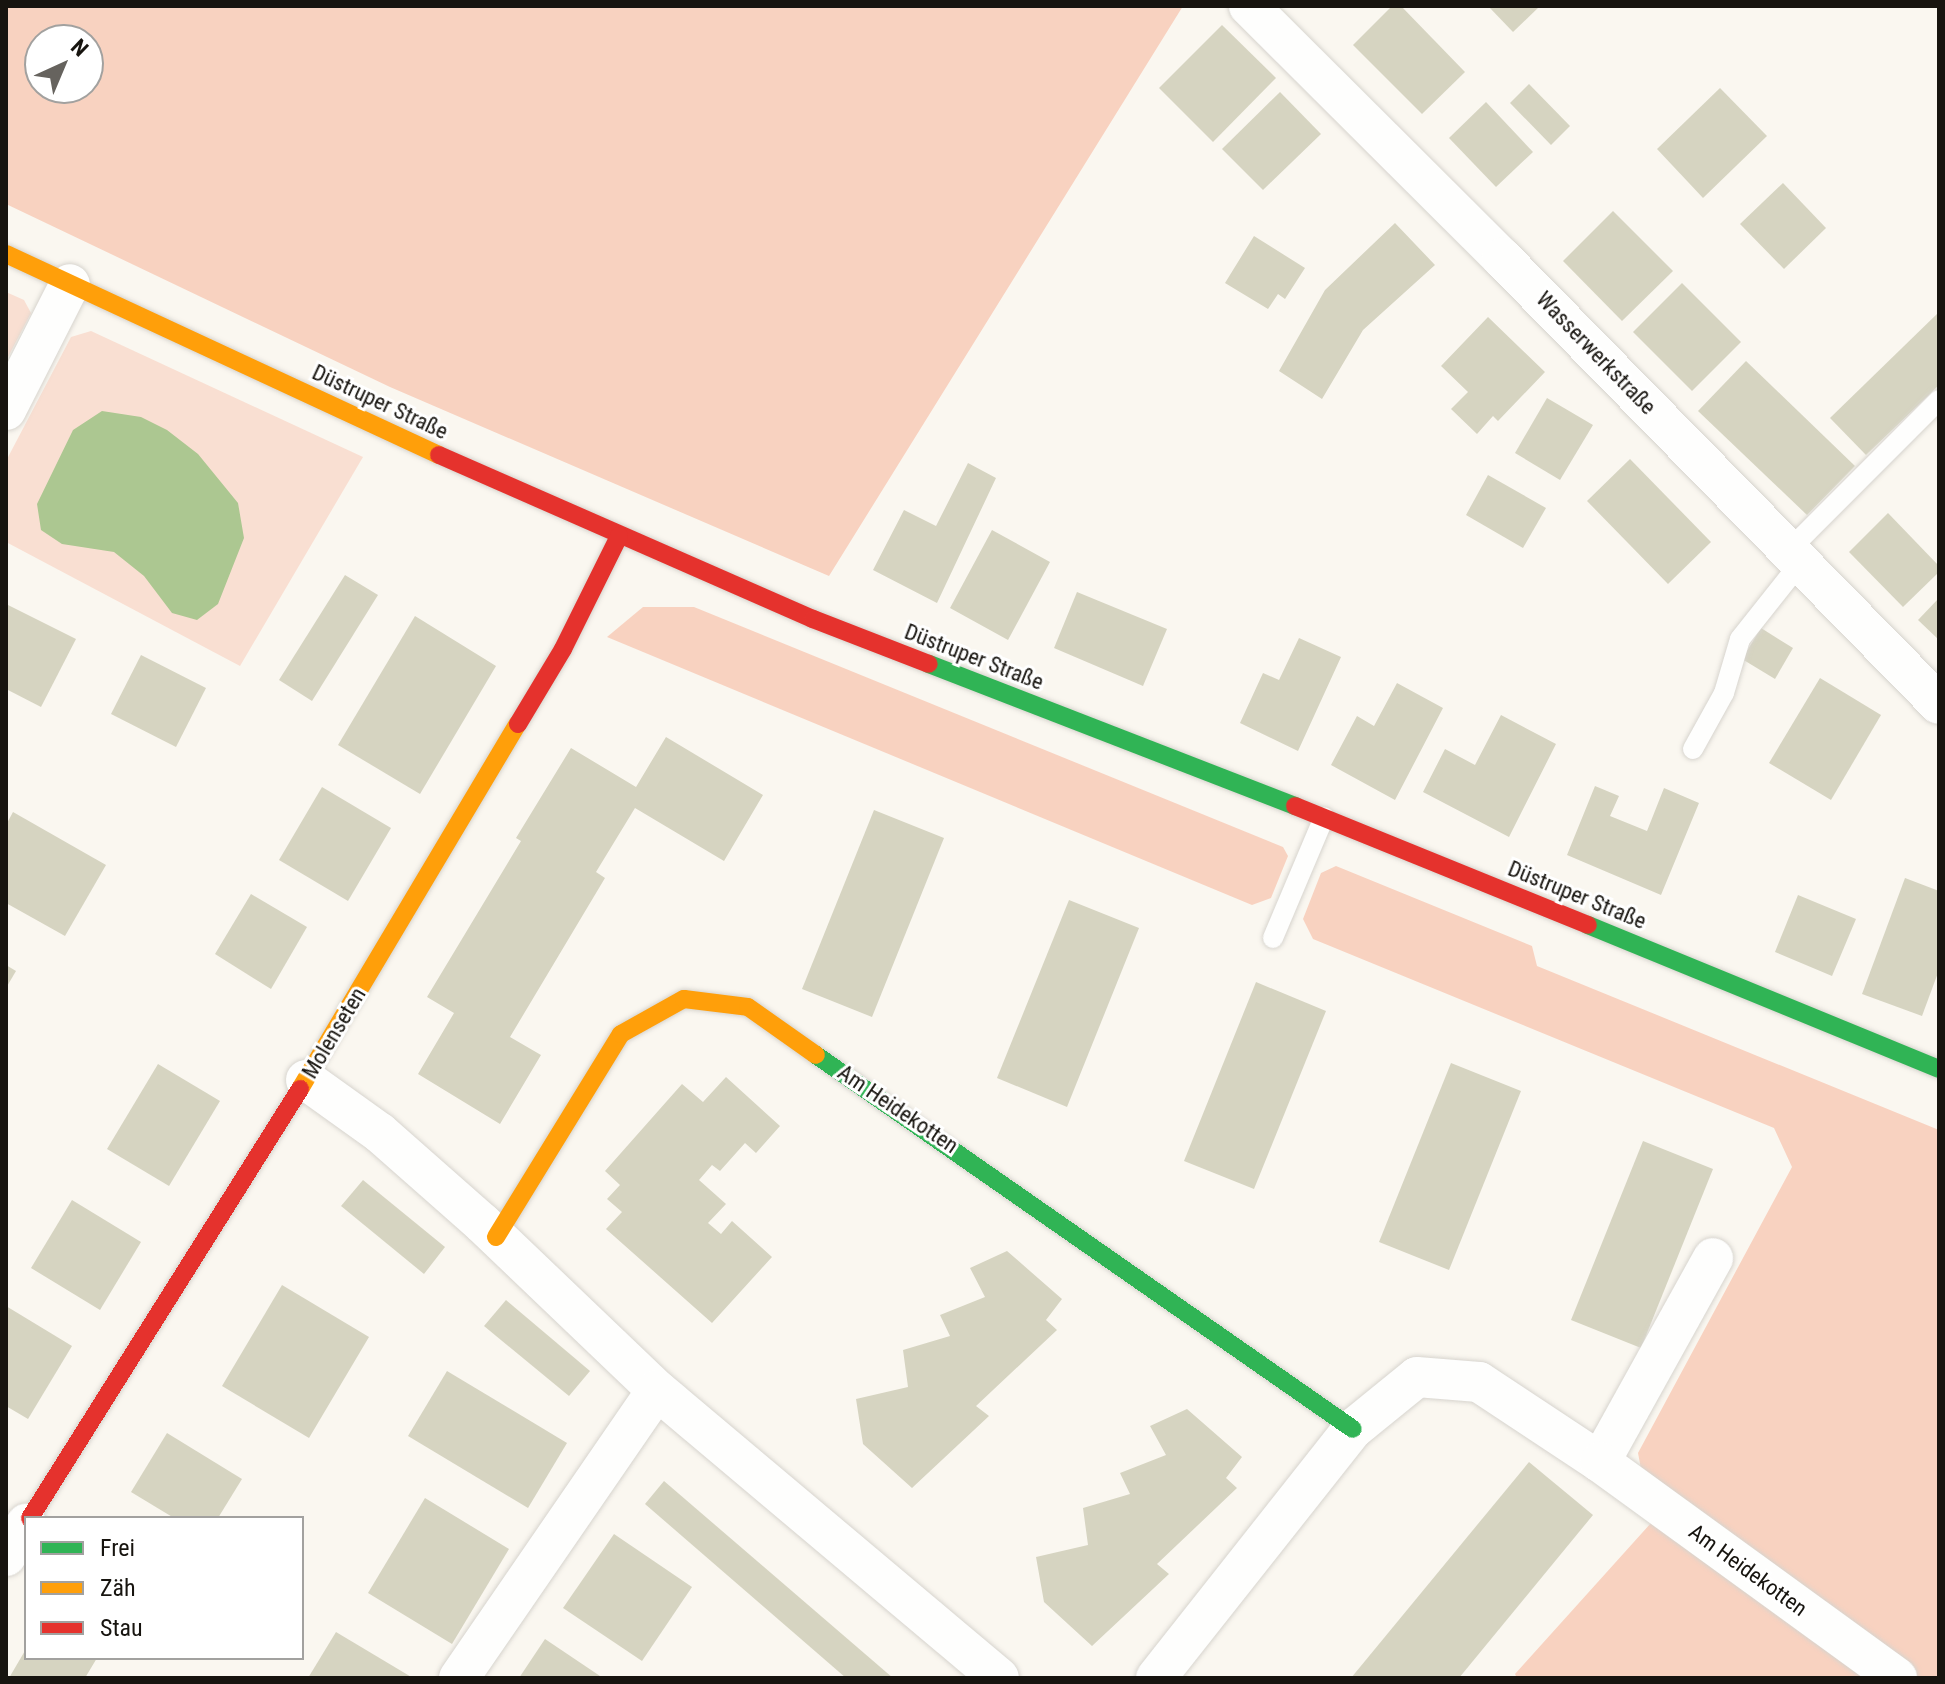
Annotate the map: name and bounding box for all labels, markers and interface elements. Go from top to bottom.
north arrow [24,24,104,104]
text: N [66,34,93,61]
street label: Wasserwerkstraße [1531,286,1661,420]
street label: Düstruper Straße [308,359,452,445]
street label: Düstruper Straße [901,618,1047,696]
street label: Düstruper Straße [1504,855,1650,935]
street label: Molenseten [297,983,371,1083]
street label: Am Heidekotten [833,1059,963,1159]
legend [24,1516,304,1660]
street label: Am Heidekotten [1684,1518,1812,1622]
text: Frei [100,1534,135,1562]
text: Zäh [100,1574,136,1602]
text: Stau [100,1614,143,1642]

